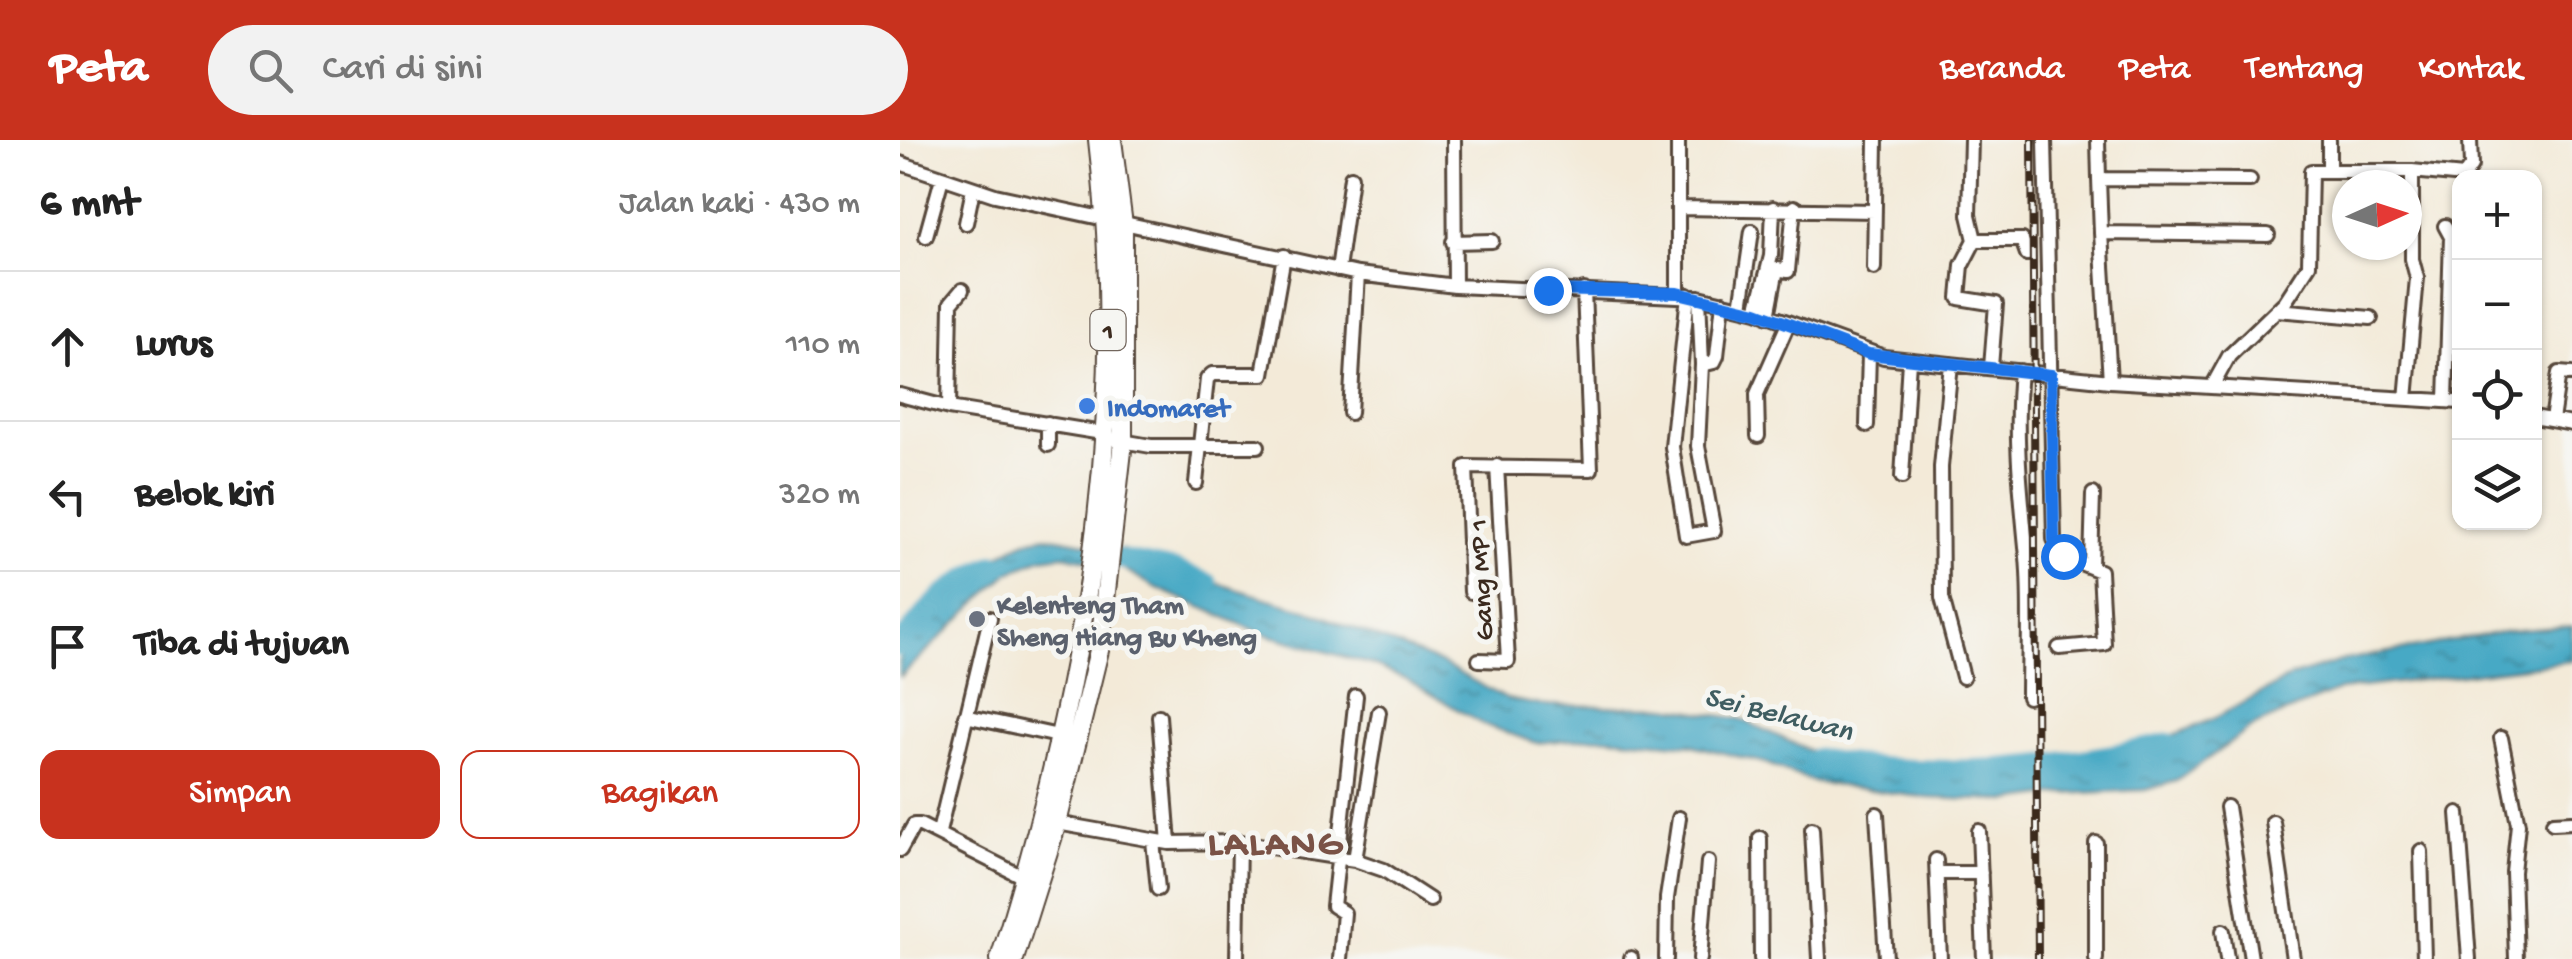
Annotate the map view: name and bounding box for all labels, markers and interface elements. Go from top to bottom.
search box [208,25,908,115]
text: Peta [50,42,148,99]
icon: search [243,43,298,98]
text: Cari di sini [323,48,483,92]
text: Beranda [1940,50,2064,91]
text: Peta [2119,50,2190,91]
text: Tentang [2245,50,2364,91]
text: Kontak [2419,50,2522,91]
north arrow [2332,170,2422,260]
map controls [2452,170,2542,530]
button: + [2452,170,2542,260]
text: 6 mnt [40,181,138,230]
text: Jalan kaki · 430 m [619,186,860,224]
button: − [2452,260,2542,350]
route end [1526,268,1572,314]
road number: 1 [1090,310,1126,350]
icon: ahead [40,319,95,374]
text: Lurus [135,324,212,368]
text: 110 m [786,327,860,365]
button: locate [2452,350,2542,440]
place label: Indomaret [1107,394,1232,427]
marker: Indomaret [1076,395,1098,417]
button: layers [2452,440,2542,530]
icon: left [40,469,95,524]
text: Belok kiri [135,474,275,518]
text: 320 m [779,477,860,515]
street label: Gang MP 1 [1464,518,1503,641]
route start [2041,534,2087,580]
place label: Kelenteng Tham Sheng Hiang Bu Kheng [996,591,1257,656]
marker: Kelenteng Tham Sheng Hiang Bu Kheng [966,608,988,630]
icon: arrive [40,619,95,674]
text: Tiba di tujuan [135,624,349,668]
water label: Sei Belawan [1700,681,1856,752]
button: Simpan [40,750,440,839]
button: Bagikan [460,750,860,839]
district label: LALANG [1208,824,1344,868]

